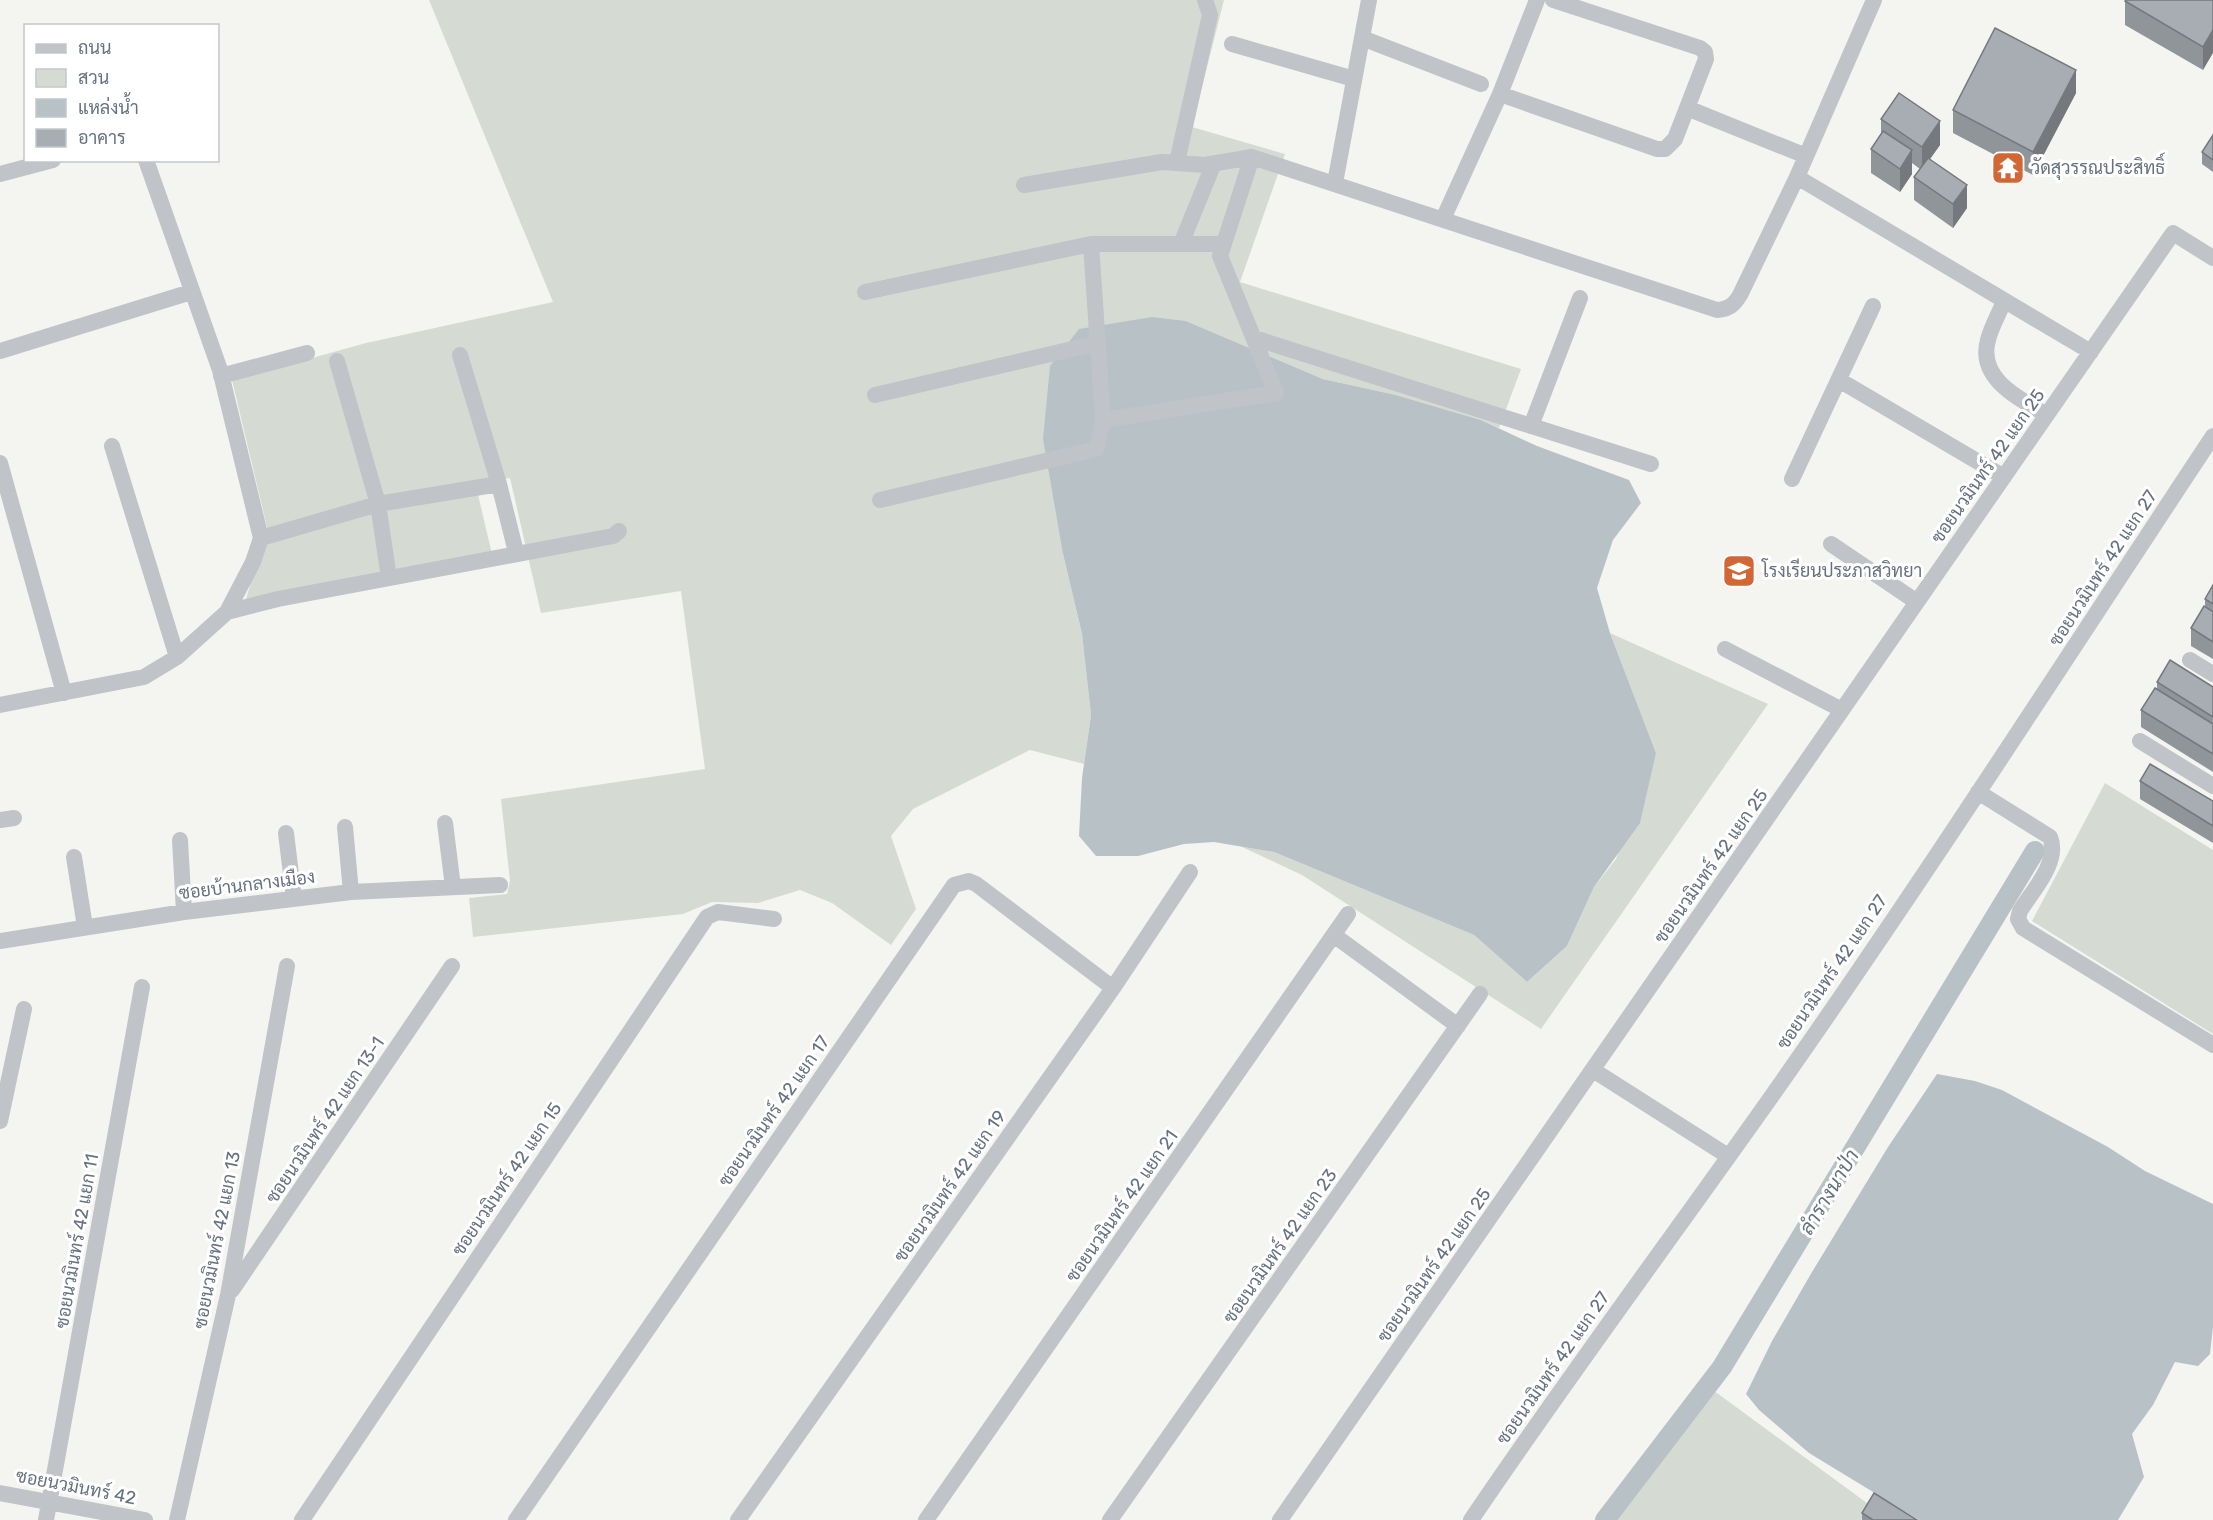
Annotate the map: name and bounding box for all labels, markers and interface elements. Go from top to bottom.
legend [24,24,219,162]
text: ถนน [78,37,111,59]
text: สวน [78,67,109,89]
text: แหล่งน้ำ [78,92,139,119]
text: อาคาร [78,127,126,149]
temple icon: วัดสุวรรณประสิทธิ์ [1990,150,2026,186]
place label: วัดสุวรรณประสิทธิ์ [2031,152,2165,180]
street label: ซอยนวมินทร์ 42 แยก 25 [1925,384,2049,547]
street label: ซอยนวมินทร์ 42 แยก 27 [2043,485,2162,650]
school or university icon: โรงเรียนประภาสวิทยา [1721,553,1757,589]
place label: โรงเรียนประภาสวิทยา [1761,558,1922,582]
street label: ซอยนวมินทร์ 42 แยก 25 [1648,784,1772,947]
street label: ซอยบ้านกลางเมือง [178,865,316,904]
street label: ซอยนวมินทร์ 42 แยก 27 [1770,889,1892,1053]
street label: ซอยนวมินทร์ 42 แยก 17 [712,1030,834,1190]
street label: ซอยนวมินทร์ 42 แยก 13-1 [259,1031,389,1207]
street label: ซอยนวมินทร์ 42 แยก 15 [446,1097,566,1260]
street label: ซอยนวมินทร์ 42 แยก 19 [888,1105,1011,1266]
street label: ซอยนวมินทร์ 42 แยก 21 [1060,1125,1183,1286]
water label: ลำรางนาป่า [1794,1145,1864,1239]
street label: ซอยนวมินทร์ 42 แยก 13 [187,1149,245,1331]
street label: ซอยนวมินทร์ 42 แยก 11 [49,1152,103,1330]
street label: ซอยนวมินทร์ 42 แยก 23 [1217,1164,1342,1327]
street label: ซอยนวมินทร์ 42 แยก 25 [1371,1183,1495,1346]
street label: ซอยนวมินทร์ 42 แยก 27 [1490,1286,1614,1449]
street label: ซอยนวมินทร์ 42 [14,1463,138,1509]

